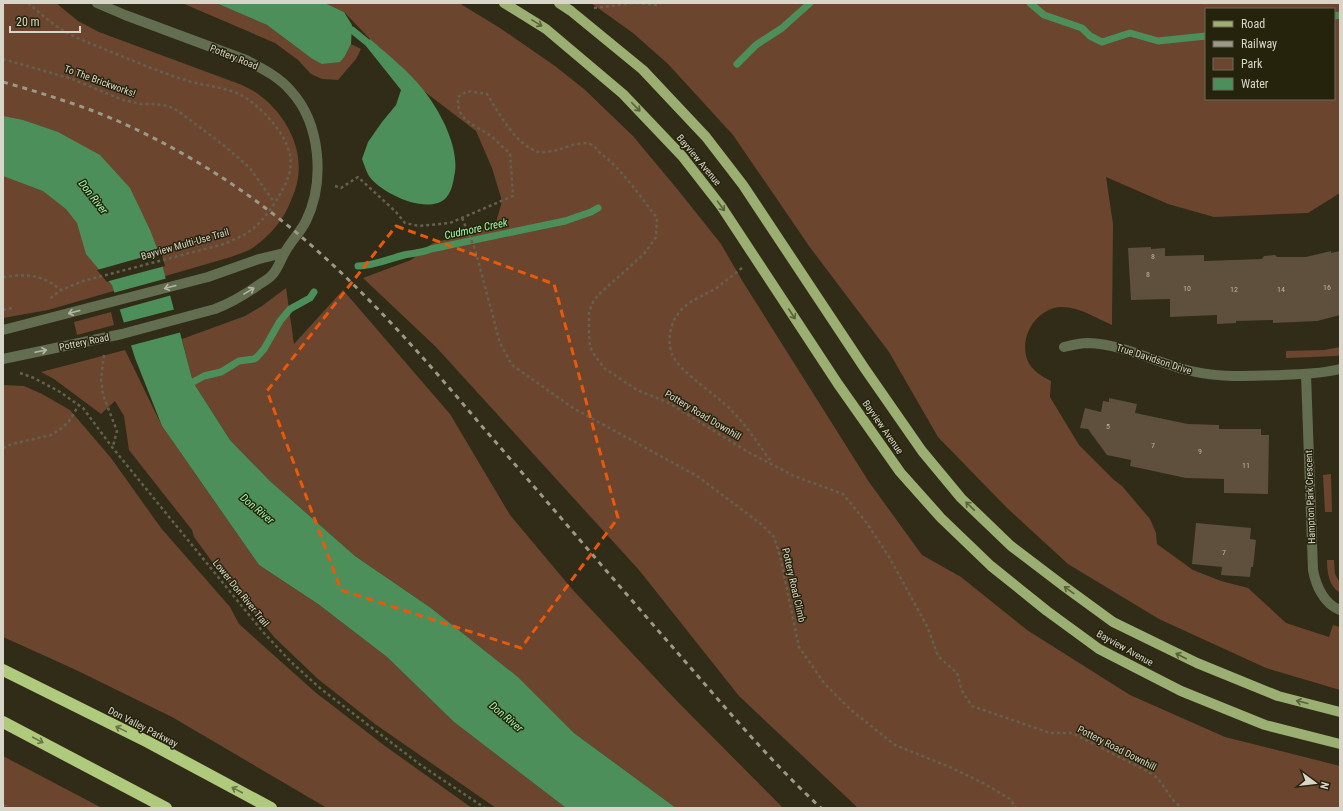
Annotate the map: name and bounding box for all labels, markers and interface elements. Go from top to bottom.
scale bar [10,8,80,34]
legend [1205,8,1335,100]
text: 20 m [16,15,40,29]
text: Road [1241,17,1265,31]
one-way arrow [531,20,543,28]
text: Railway [1241,37,1277,51]
street label: Pottery Road [208,42,260,72]
text: Park [1241,57,1263,71]
street label: To The Brickworks! [63,63,137,99]
text: Water [1241,77,1269,91]
one-way arrow [631,102,641,112]
street label: Bayview Avenue [674,132,724,188]
water label: Don River [76,177,111,217]
one-way arrow [717,200,725,211]
water label: Cudmore Creek [443,216,509,242]
street label: Bayview Multi-Use Trail [140,226,230,262]
house number: 8 [1151,252,1155,261]
house number: 8 [1146,270,1150,279]
one-way arrow [164,283,177,291]
house number: 16 [1323,283,1331,292]
house number: 10 [1183,284,1191,293]
house number: 12 [1230,285,1238,294]
house number: 14 [1277,285,1285,294]
one-way arrow [243,287,254,295]
one-way arrow [788,308,796,319]
one-way arrow [67,309,80,316]
street label: Pottery Road [58,331,110,353]
street label: True Davidson Drive [1115,342,1193,376]
one-way arrow [34,347,47,355]
street label: Pottery Road Downhill [663,388,743,442]
street label: Bayview Avenue [860,398,906,456]
house number: 5 [1106,422,1110,431]
house number: 7 [1151,441,1155,450]
house number: 9 [1198,447,1202,456]
street label: Hampton Park Crescent [1303,450,1317,544]
house number: 11 [1242,461,1250,470]
water label: Don River [238,491,277,527]
one-way arrow [965,502,975,511]
street label: Pottery Road Climb [780,547,808,623]
house number: 7 [1222,548,1226,557]
street label: Lower Don River Trail [211,557,271,629]
one-way arrow [1064,586,1075,594]
street label: Bayview Avenue [1095,628,1156,668]
one-way arrow [1175,651,1187,659]
one-way arrow [1296,698,1309,705]
water label: Don River [487,699,526,735]
street label: Don Valley Parkway [106,705,180,749]
street label: Pottery Road Downhill [1076,723,1158,773]
one-way arrow [116,725,128,732]
one-way arrow [32,737,44,744]
north arrow [1295,763,1335,803]
text: N [1317,781,1331,791]
one-way arrow [231,785,243,793]

